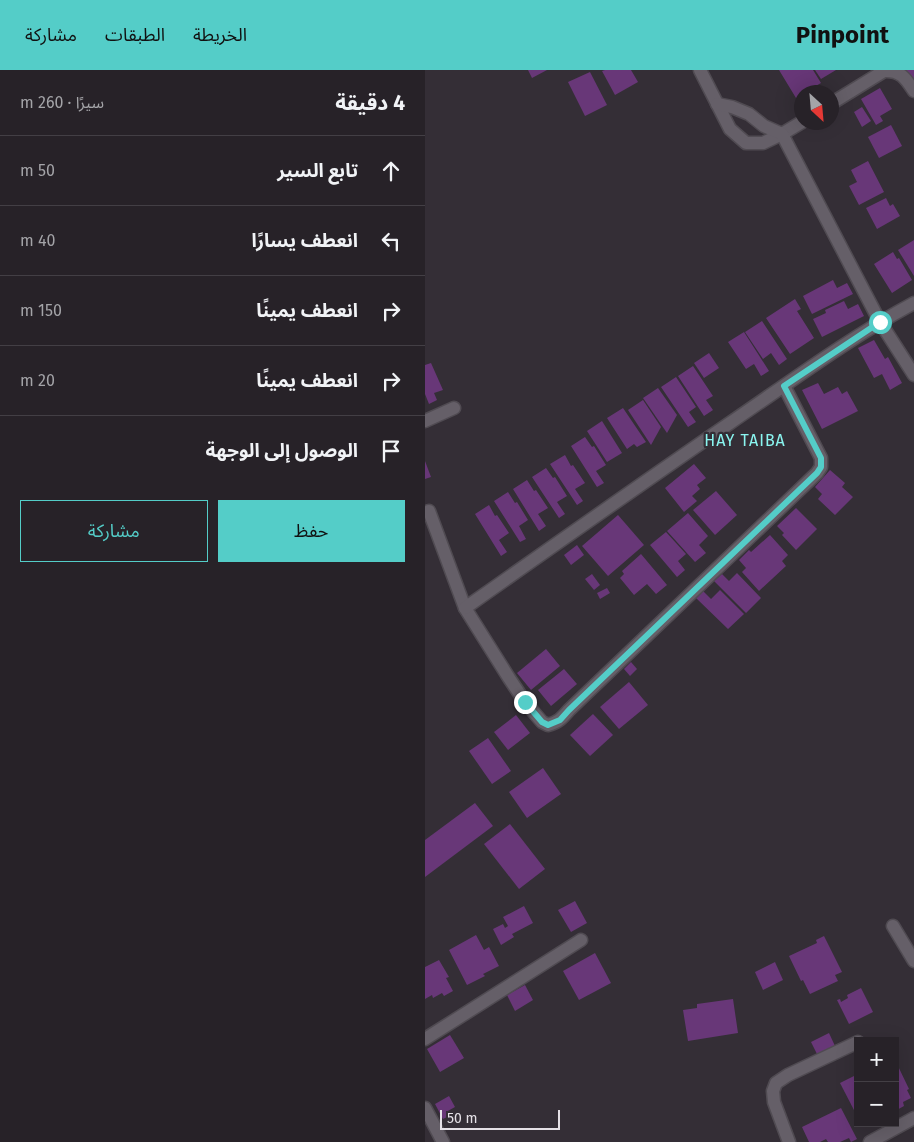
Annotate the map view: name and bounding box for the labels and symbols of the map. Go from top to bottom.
north arrow [794,85,839,130]
route start [869,311,892,334]
district label: HAY TAIBA [704,431,786,450]
route end [514,691,537,714]
scale bar [440,1107,560,1130]

